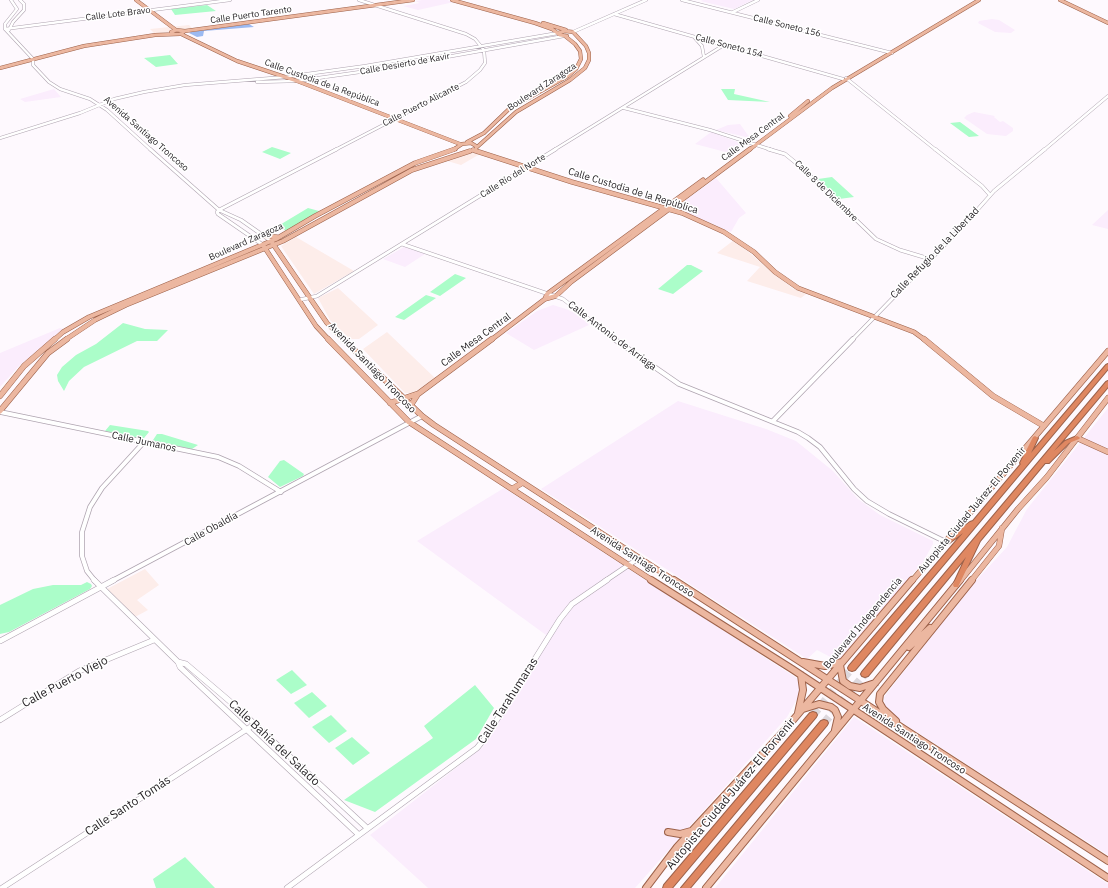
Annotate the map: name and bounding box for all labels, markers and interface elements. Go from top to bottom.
street label: Calle Puerto Tarento [210,4,292,26]
street label: Calle Lote Bravo [85,5,151,23]
street label: Calle Soneto 156 [752,12,822,40]
street label: Calle Soneto 154 [694,32,764,60]
street label: Calle Desierto de Kavir [359,51,451,77]
street label: Calle Custodia de la República [263,57,381,109]
street label: Boulevard Zaragoza [506,61,578,113]
street label: Calle Puerto Alicante [381,81,461,129]
street label: Avenida Santiago Troncoso [101,94,191,174]
street label: Calle Mesa Central [719,111,787,163]
street label: Calle Río del Norte [478,152,548,200]
street label: Calle 8 de Diciembre [792,158,860,224]
street label: Calle Custodia de la República [567,165,699,217]
street label: Calle Refugio de la Libertad [888,205,982,301]
street label: Boulevard Zaragoza [207,221,285,263]
street label: Calle Antonio de Arriaga [565,299,659,373]
street label: Calle Mesa Central [439,311,513,369]
street label: Avenida Santiago Troncoso [326,320,418,416]
street label: Calle Jumanos [111,429,177,455]
street label: Autopista Ciudad Juárez-El Porvenir [916,444,1028,576]
street label: Calle Obaldía [182,509,240,549]
street label: Avenida Santiago Troncoso [588,524,696,600]
street label: Boulevard Independencia [821,575,905,671]
street label: Calle Puerto Viejo [20,653,110,711]
street label: Calle Tarahumaras [475,655,541,747]
street label: Calle Bahía del Salado [225,697,323,789]
street label: Avenida Santiago Troncoso [860,701,968,777]
street label: Autopista Ciudad Juárez-El Porvenir [663,715,799,873]
street label: Calle Santo Tomás [82,773,174,839]

